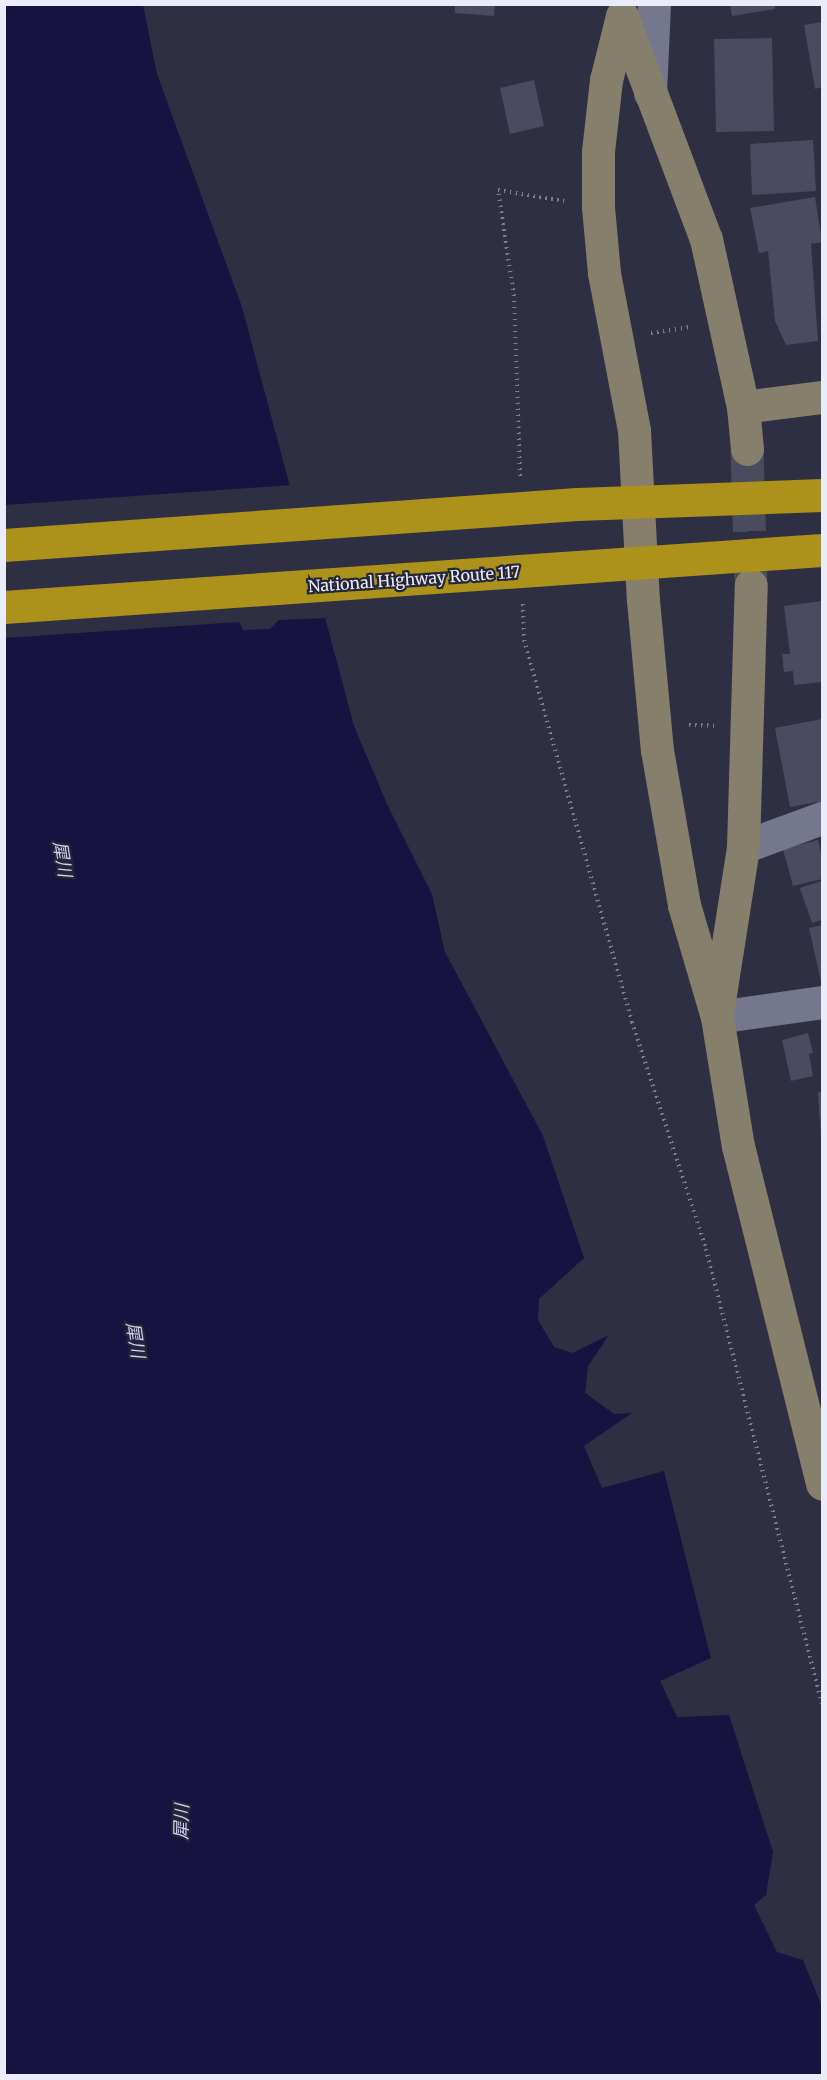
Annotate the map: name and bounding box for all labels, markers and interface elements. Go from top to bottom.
street label: National Highway Route 117 [307,562,521,596]
water label: 犀川 [49,840,75,878]
water label: 犀川 [122,1321,148,1359]
water label: 犀川 [171,1804,193,1840]

